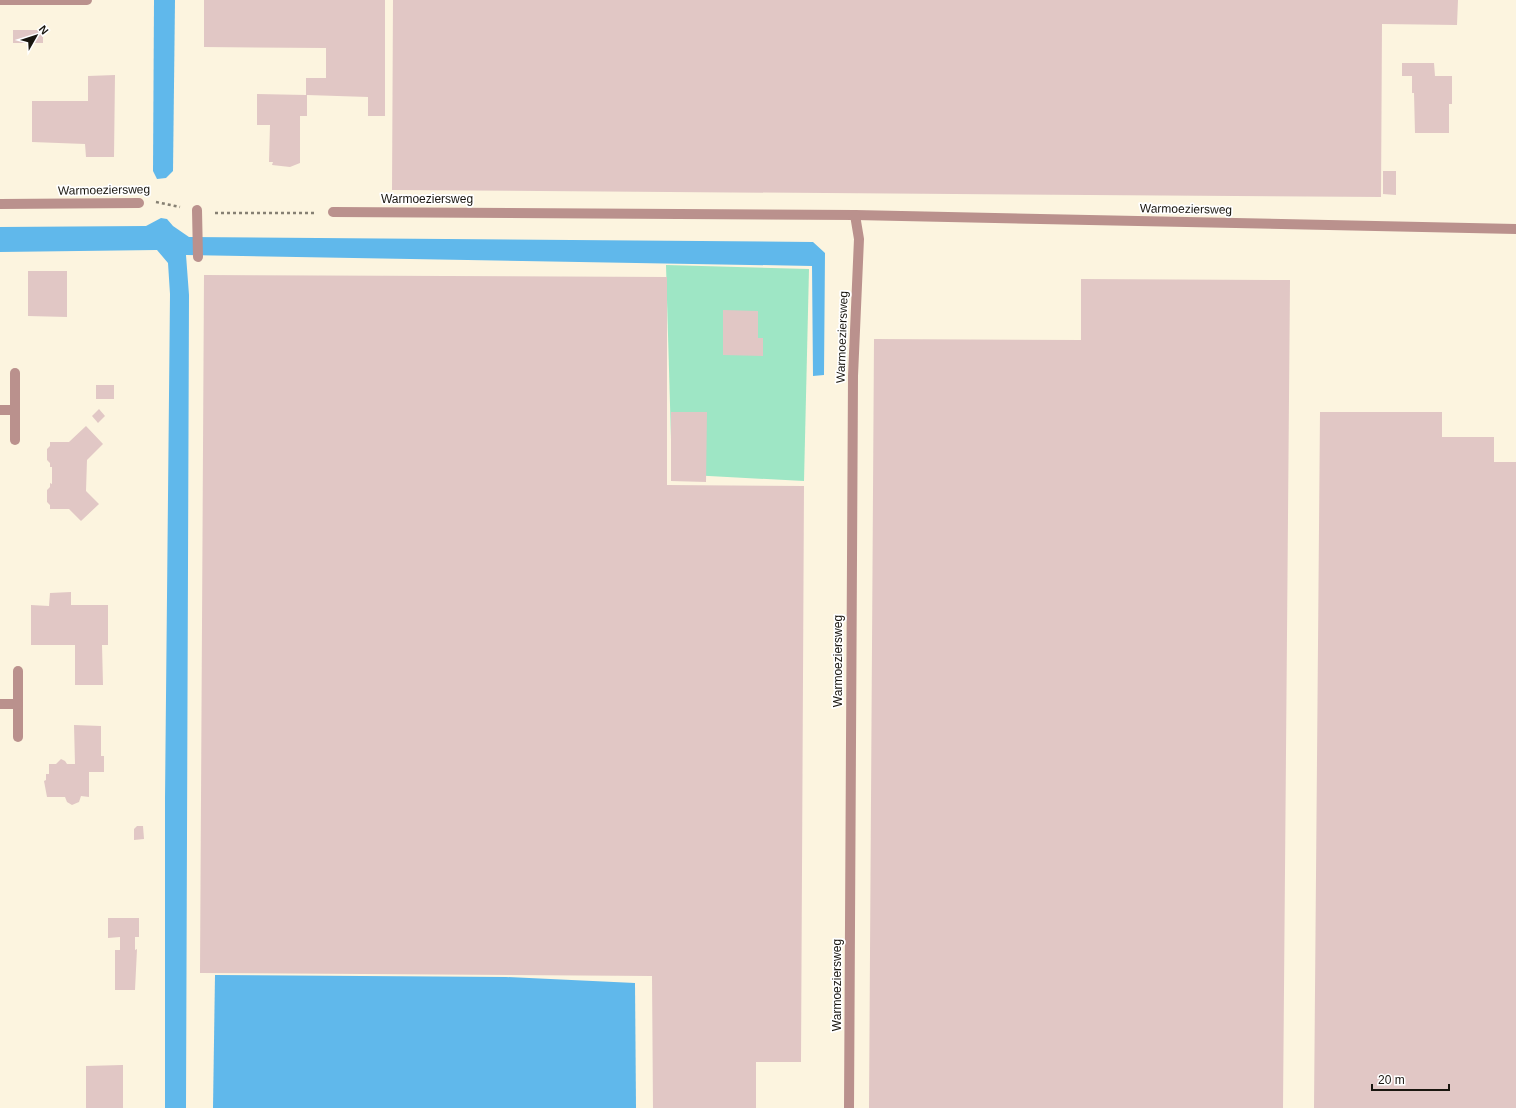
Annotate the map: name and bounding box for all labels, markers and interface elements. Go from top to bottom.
north arrow [16,16,56,56]
text: N [37,23,51,37]
street label: Warmoeziersweg [58,182,150,198]
street label: Warmoeziersweg [381,192,473,206]
street label: Warmoeziersweg [1140,201,1232,217]
street label: Warmoeziersweg [833,291,851,383]
street label: Warmoeziersweg [831,615,845,707]
street label: Warmoeziersweg [830,939,844,1031]
scale bar [1372,1066,1449,1092]
text: 20 m [1378,1073,1405,1087]

